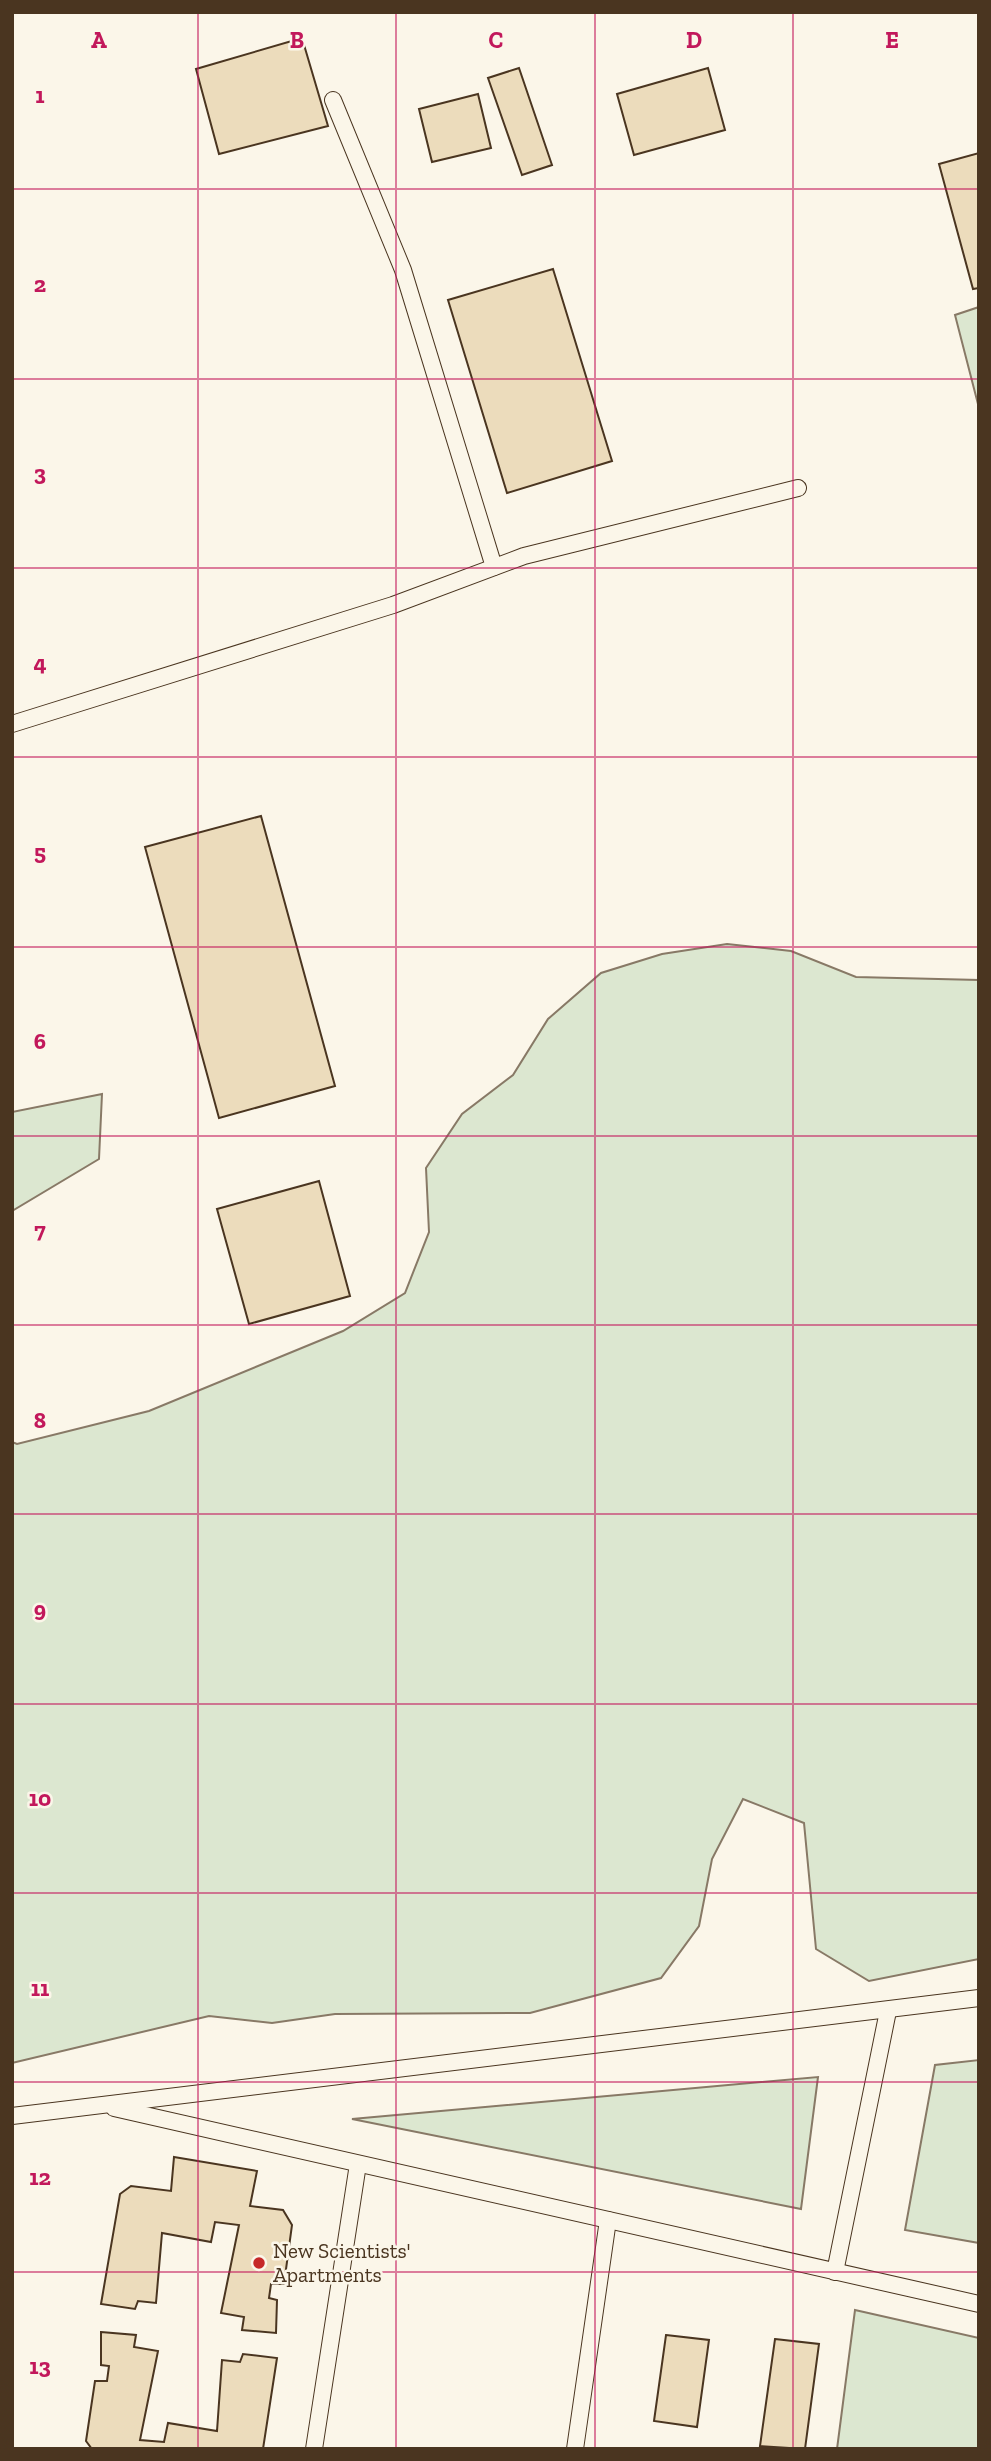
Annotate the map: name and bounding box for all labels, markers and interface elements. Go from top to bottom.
text: A [91,26,107,54]
text: B [290,26,304,54]
text: C [489,26,503,54]
text: D [686,26,702,54]
text: E [885,26,899,54]
text: 1 [35,81,45,109]
text: 2 [34,270,46,298]
text: 3 [34,459,46,487]
text: 4 [33,649,47,677]
text: 5 [34,838,46,866]
text: 6 [34,1027,46,1055]
text: 7 [34,1216,46,1244]
text: 8 [34,1406,46,1434]
text: 9 [34,1595,46,1623]
text: 10 [29,1784,51,1812]
text: 11 [31,1974,49,2002]
text: 12 [29,2163,51,2191]
place label: New Scientists' Apartments [273,2238,411,2287]
marker: New Scientists' Apartments [251,2255,267,2271]
text: 13 [29,2352,51,2380]

